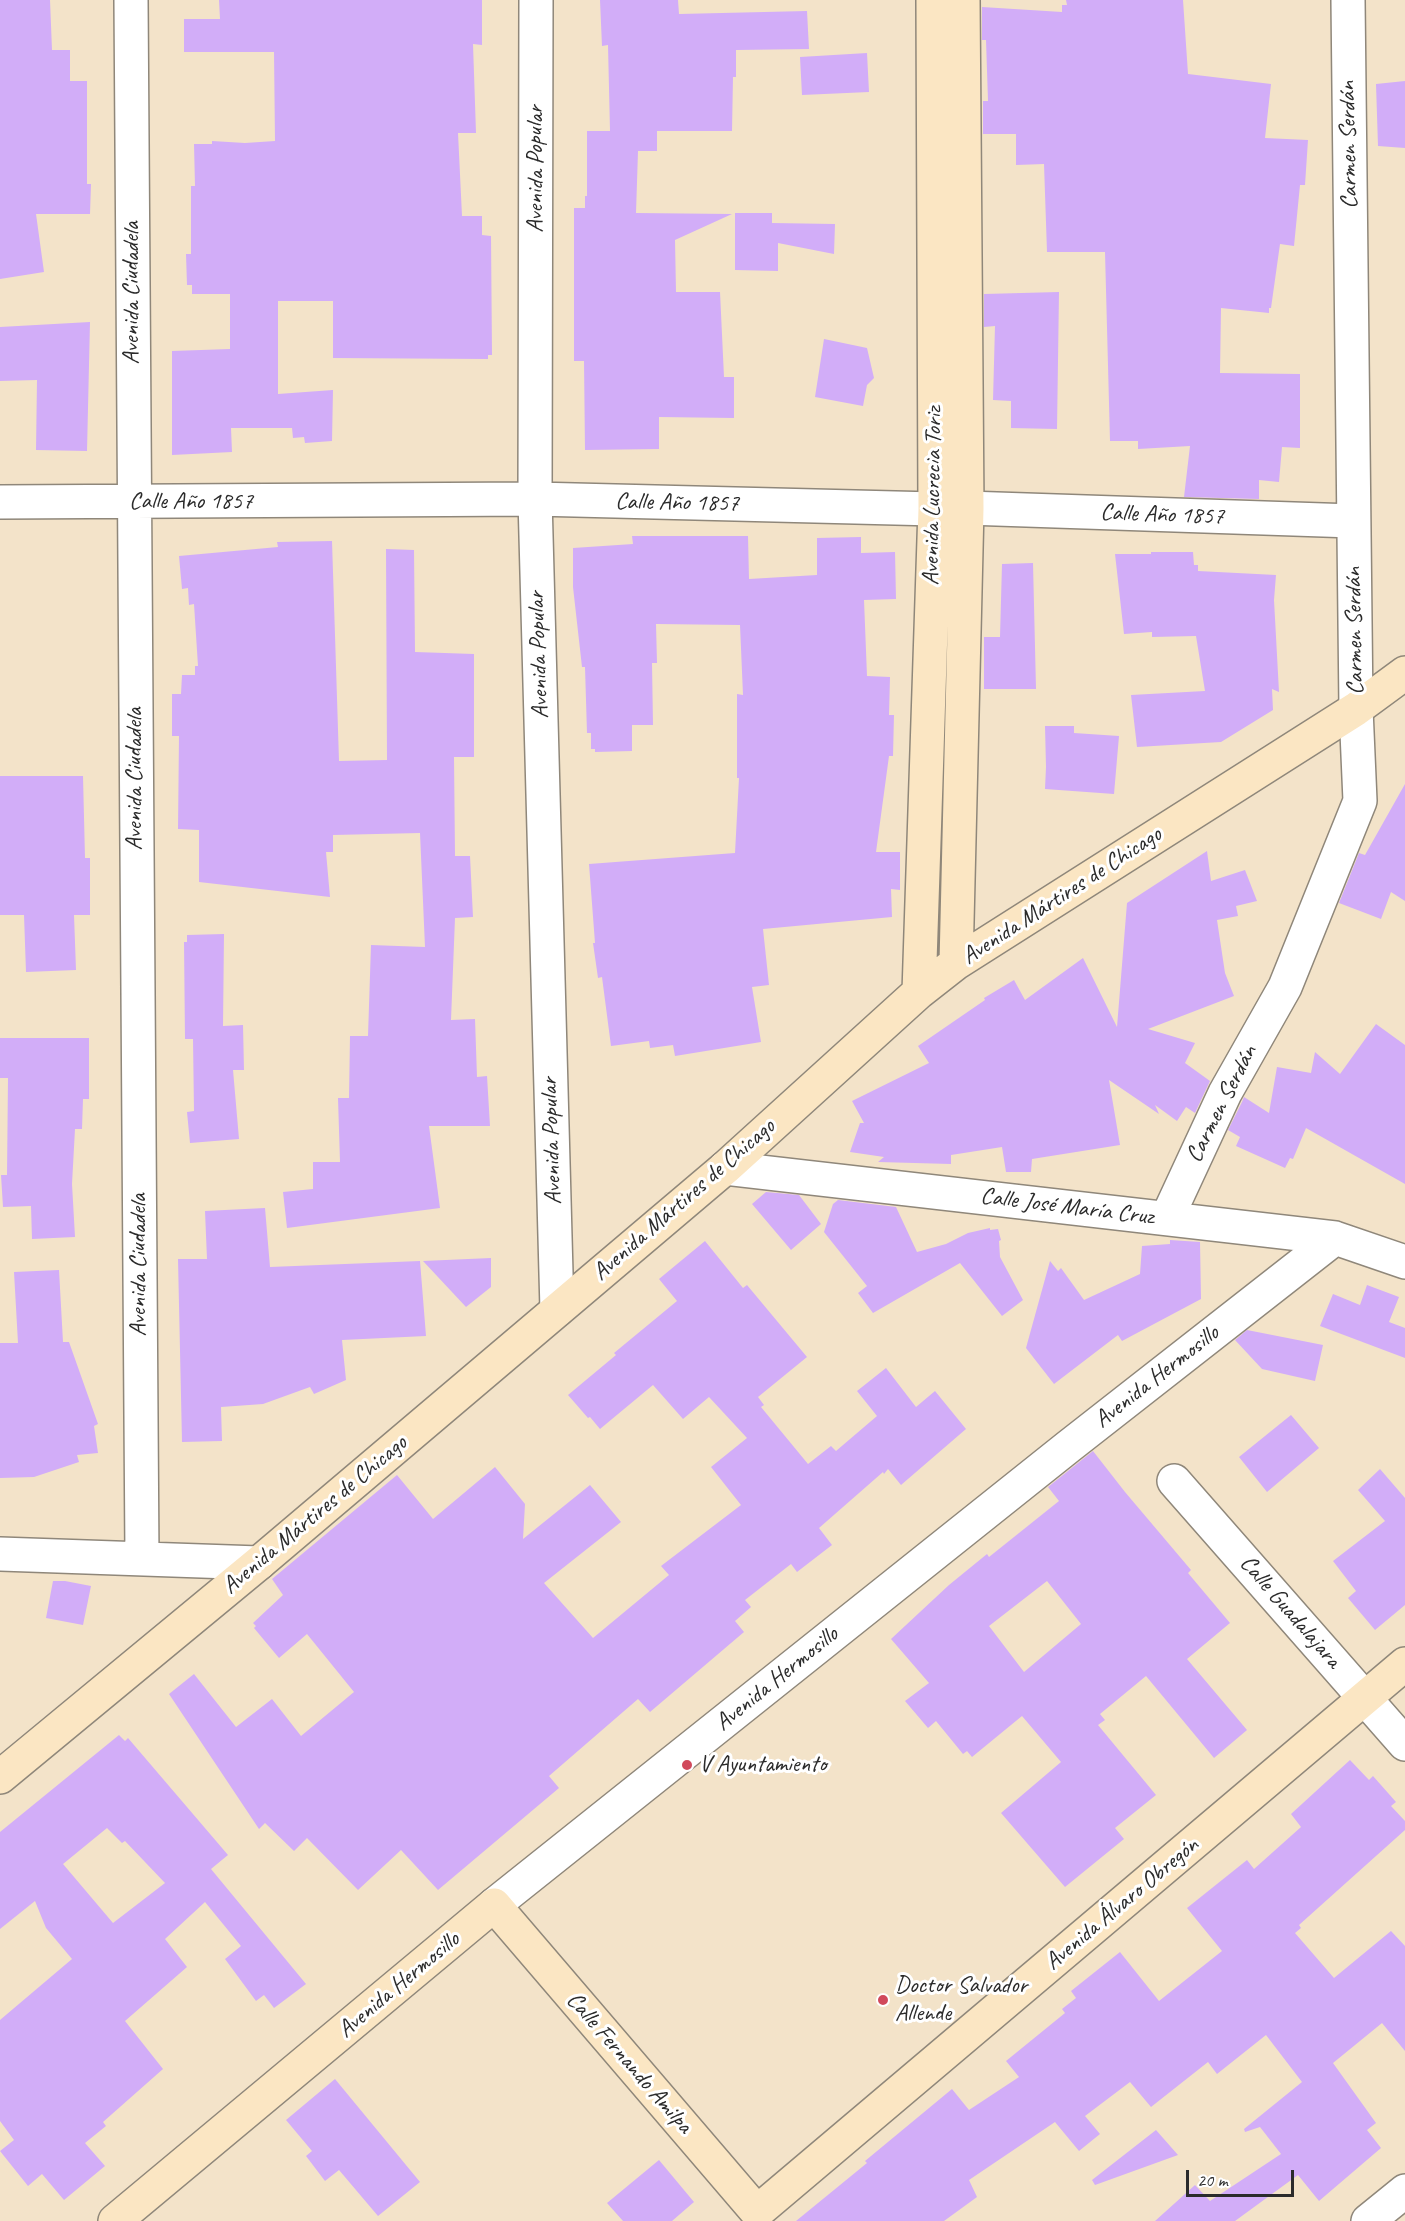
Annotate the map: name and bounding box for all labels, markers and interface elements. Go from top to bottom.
street label: Carmen Serdán [1333,81,1365,209]
street label: Avenida Popular [522,105,550,233]
street label: Avenida Ciudadela [118,222,146,364]
street label: Avenida Lucrecia Toriz [917,406,949,586]
street label: Calle Año 1857 [129,488,253,516]
street label: Calle Año 1857 [615,488,739,518]
street label: Calle Año 1857 [1100,498,1224,532]
street label: Carmen Serdán [1339,567,1371,695]
street label: Avenida Popular [522,591,556,719]
street label: Avenida Ciudadela [121,708,149,850]
street label: Avenida Mártires de Chicago [957,821,1167,971]
street label: Carmen Serdán [1180,1040,1264,1168]
street label: Avenida Popular [535,1077,569,1205]
street label: Avenida Mártires de Chicago [587,1113,781,1287]
street label: Calle José María Cruz [979,1182,1155,1232]
street label: Avenida Ciudadela [125,1194,153,1336]
street label: Avenida Hermosillo [1089,1319,1225,1435]
street label: Avenida Mártires de Chicago [217,1429,413,1601]
street label: Calle Guadalajara [1233,1550,1347,1674]
street label: Avenida Hermosillo [709,1620,845,1738]
place label: V Ayuntamiento [699,1751,827,1779]
marker: V Ayuntamiento [680,1758,694,1772]
street label: Avenida Álvaro Obregón [1039,1831,1205,1977]
street label: Avenida Hermosillo [332,1926,466,2044]
place label: Doctor Salvador Allende [895,1972,1027,2028]
street label: Calle Fernando Amilpa [560,1986,698,2140]
marker: Doctor Salvador Allende [876,1993,890,2007]
scale bar [1189,2158,1297,2196]
text: 20 m [1197,2169,1228,2191]

